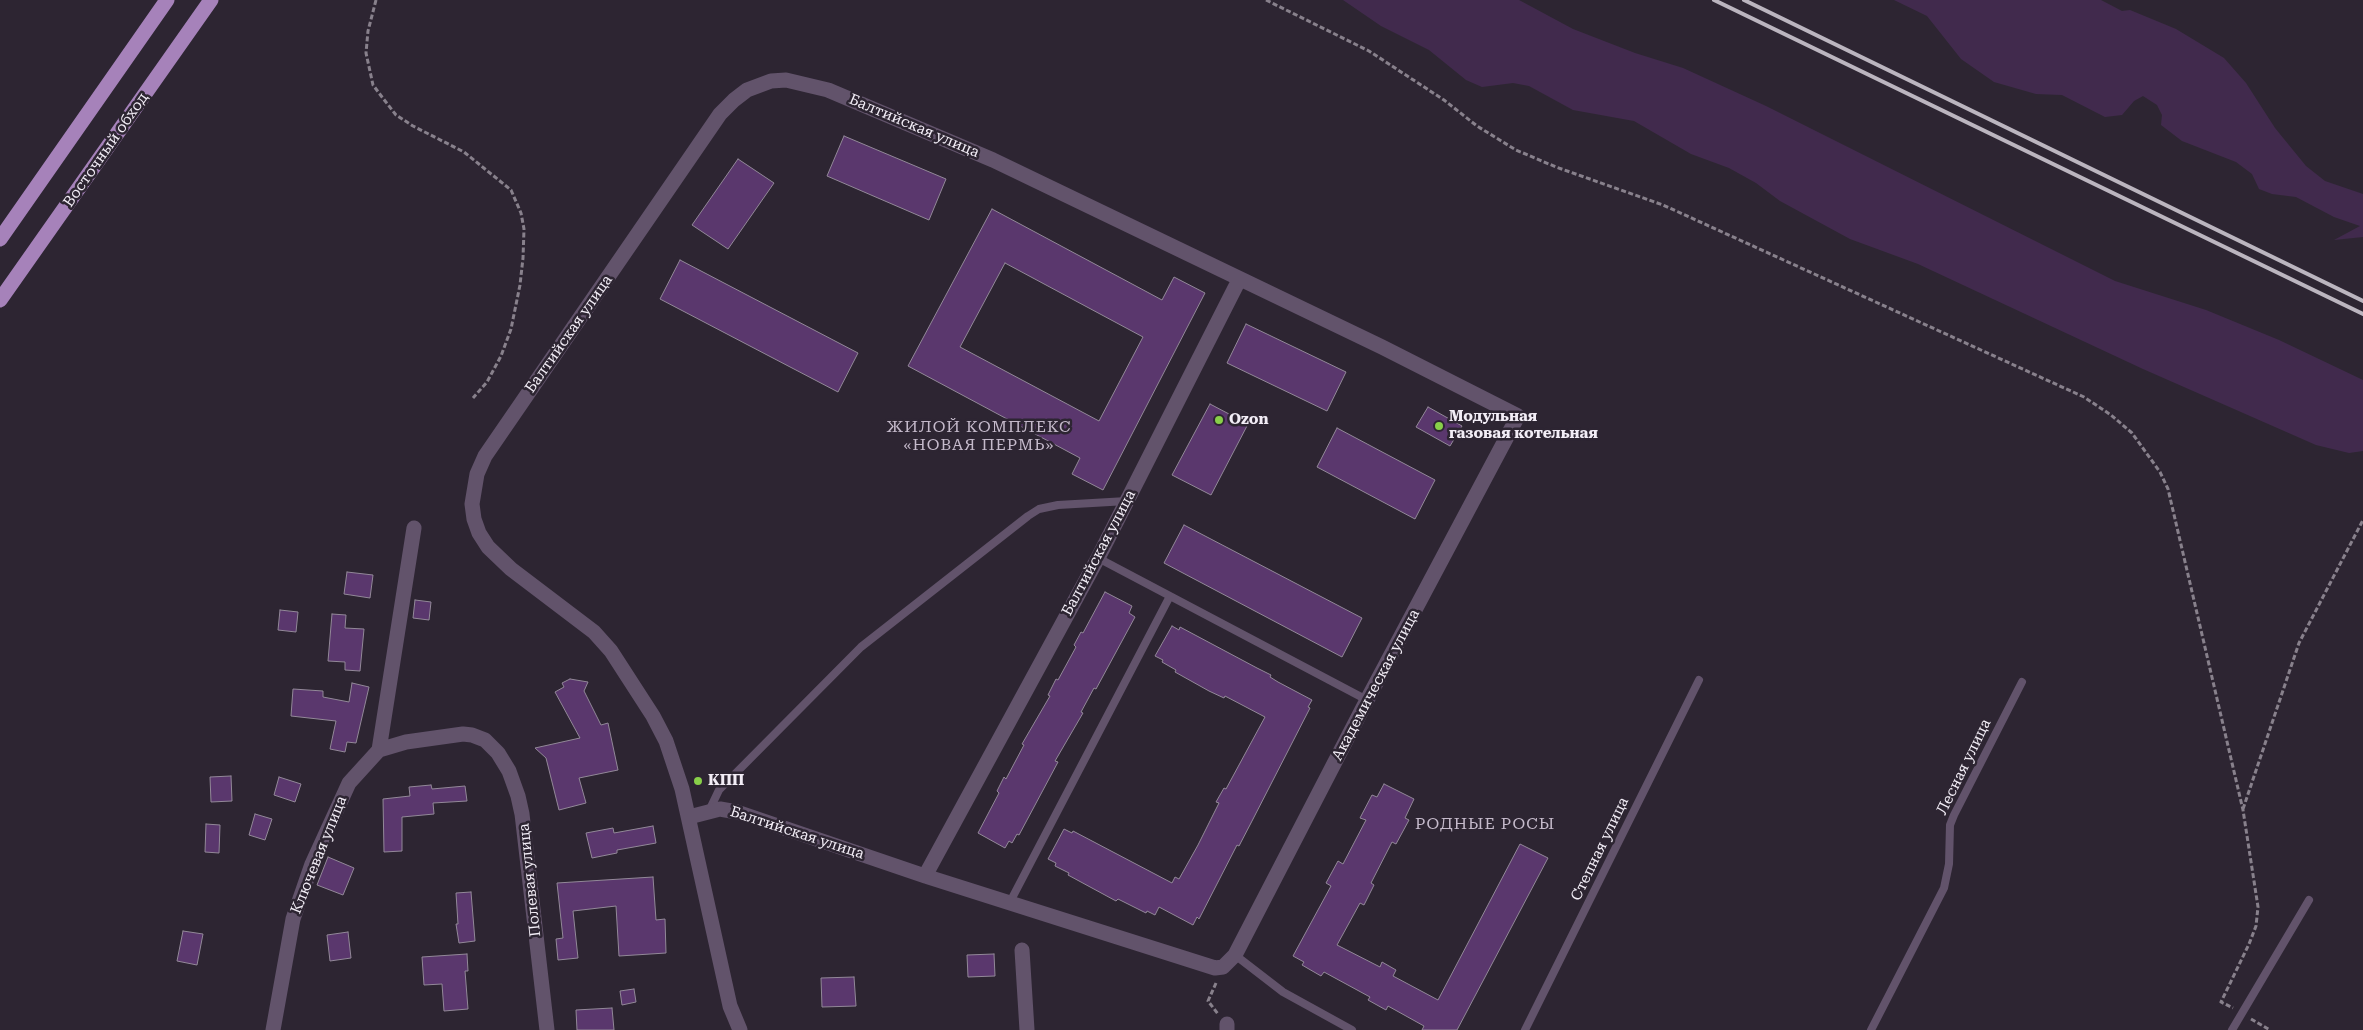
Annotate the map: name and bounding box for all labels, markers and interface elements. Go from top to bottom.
street label: Восточный обход [60,89,152,211]
street label: Балтийская улица [846,90,982,162]
street label: Балтийская улица [522,272,616,396]
place label: Модульная газовая котельная [1449,408,1598,443]
place label: Ozon [1229,411,1269,429]
marker: Ozon [1213,414,1225,426]
district label: ЖИЛОЙ КОМПЛЕКС «НОВАЯ ПЕРМЬ» [885,417,1073,455]
marker: Модульная газовая котельная [1433,420,1445,432]
street label: Балтийская улица [1058,487,1140,619]
street label: Академическая улица [1328,606,1424,764]
street label: Лесная улица [1933,716,1995,818]
place label: КПП [708,772,744,790]
marker: КПП [692,775,704,787]
street label: Ключевая улица [287,793,351,917]
street label: Степная улица [1567,794,1633,904]
street label: Балтийская улица [728,803,866,863]
district label: РОДНЫЕ РОСЫ [1414,814,1556,834]
street label: Полевая улица [515,822,545,938]

